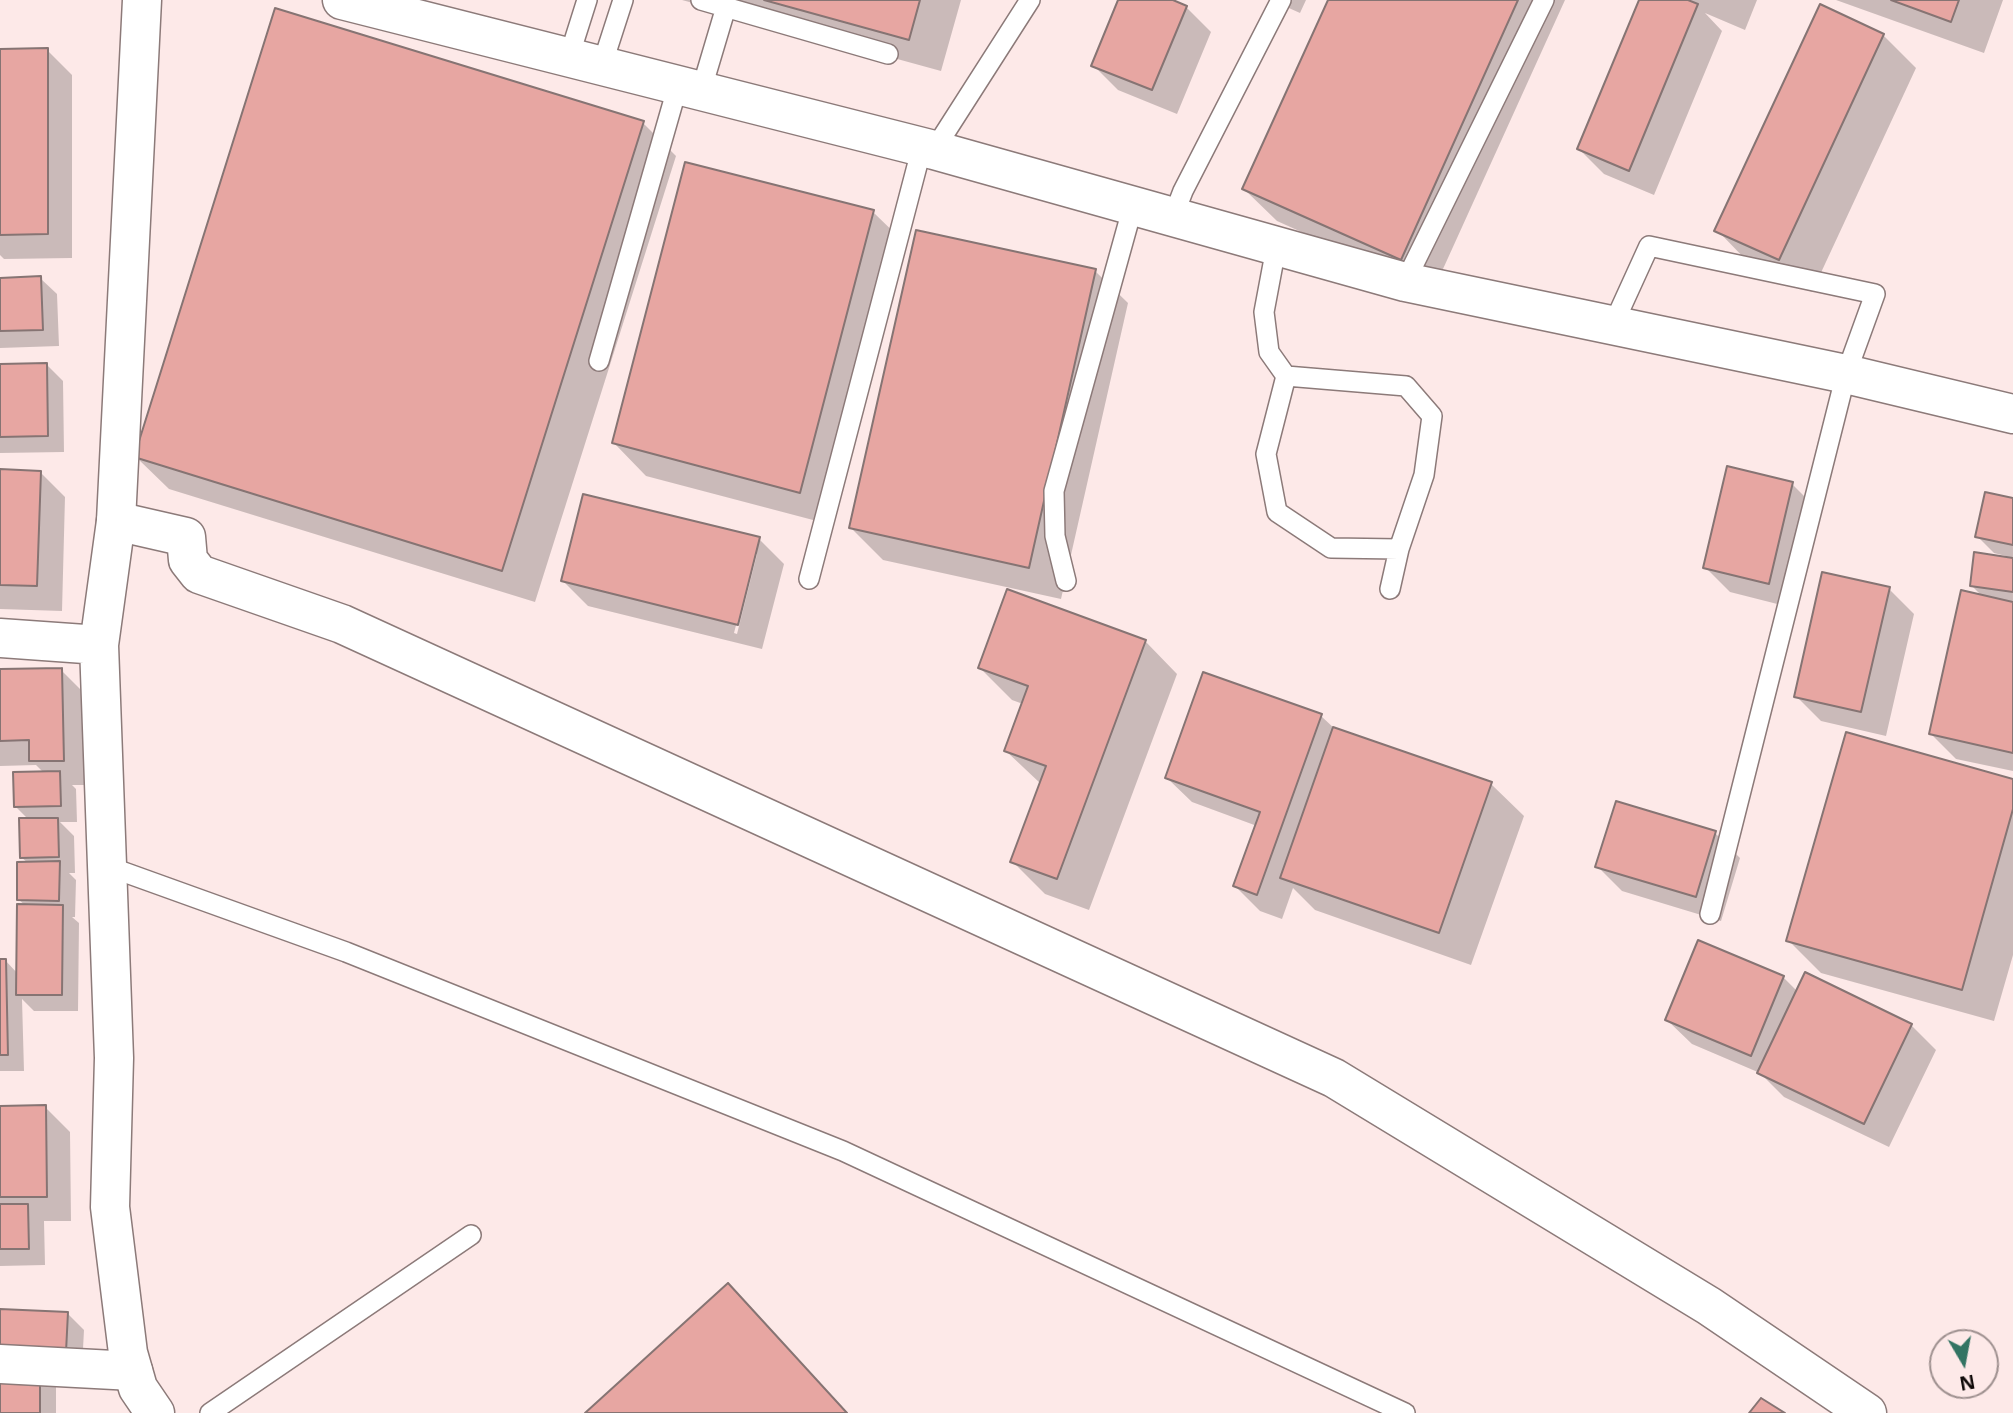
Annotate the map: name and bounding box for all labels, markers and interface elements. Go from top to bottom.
north arrow [1929,1329,1999,1399]
text: N [1957,1369,1977,1397]

